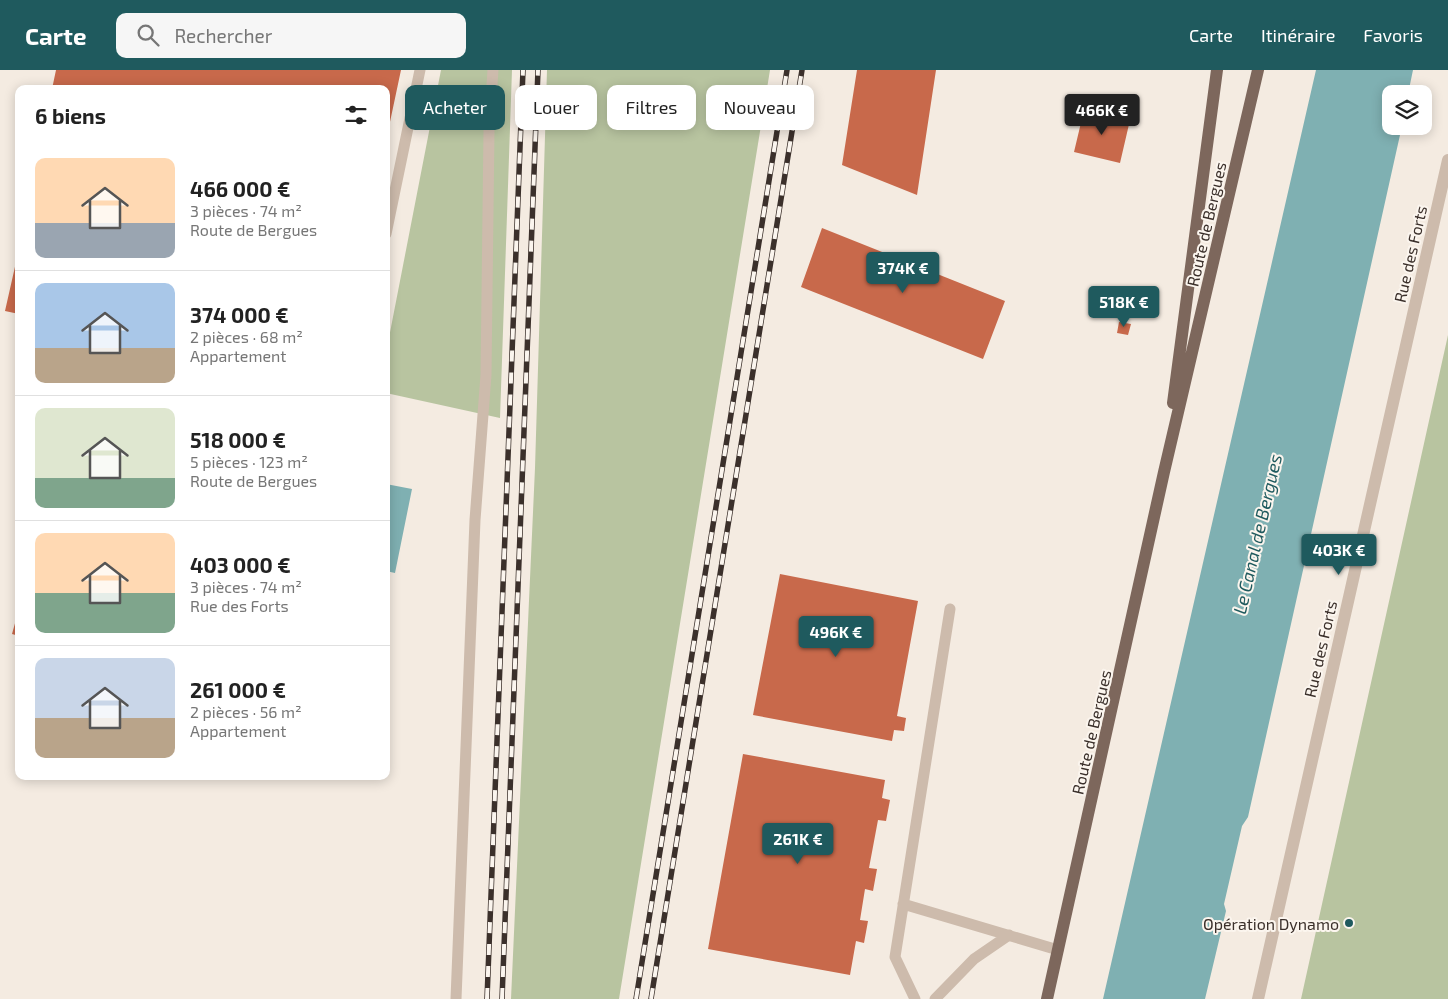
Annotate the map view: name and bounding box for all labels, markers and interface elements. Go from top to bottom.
search box [116,13,466,58]
text: Carte [25,21,86,50]
icon: search [134,21,162,49]
text: Rechercher [174,24,272,47]
text: Carte [1189,24,1233,46]
text: Itinéraire [1261,24,1335,46]
text: Favoris [1363,24,1423,46]
chip: Acheter [405,85,505,130]
chip: Louer [515,85,597,130]
chip: Filtres [607,85,696,130]
chip: Nouveau [706,85,814,130]
map controls [1382,85,1432,135]
button: layers [1382,85,1432,135]
pin: 466K € [1061,93,1143,136]
text: 466K € [1076,100,1128,119]
icon: filters [342,101,370,129]
text: 6 biens [35,103,106,128]
street label: Route de Bergues [1182,160,1230,288]
text: 466 000 € [190,176,290,201]
icon: home [75,178,135,238]
text: 3 pièces · 74 m² [190,201,302,220]
street label: Rue des Forts [1390,204,1430,304]
text: Route de Bergues [190,220,317,239]
pin: 374K € [862,252,944,294]
text: 374K € [877,258,929,277]
pin: 518K € [1083,286,1165,328]
text: 518K € [1099,292,1149,311]
text: 374 000 € [190,302,289,327]
icon: home [75,303,135,363]
text: 2 pièces · 68 m² [190,327,303,346]
text: Appartement [190,346,286,365]
text: 518 000 € [190,427,286,452]
icon: home [75,428,135,488]
text: 5 pièces · 123 m² [190,452,308,471]
water label: Le Canal de Bergues [1228,452,1286,616]
text: Route de Bergues [190,471,317,490]
pin: 403K € [1298,534,1380,576]
text: 403K € [1312,540,1366,559]
text: 403 000 € [190,552,291,577]
icon: home [75,553,135,613]
text: 3 pièces · 74 m² [190,577,302,596]
text: Rue des Forts [190,596,289,615]
street label: Rue des Forts [1300,599,1340,699]
pin: 496K € [795,616,877,658]
text: 496K € [810,622,862,641]
street label: Route de Bergues [1067,668,1115,796]
text: 261 000 € [190,677,286,702]
icon: home [75,678,135,738]
text: 2 pièces · 56 m² [190,702,302,721]
text: Appartement [190,721,286,740]
pin: 261K € [757,822,839,865]
text: 261K € [773,829,823,848]
place label: Opération Dynamo [1203,914,1339,933]
marker: Opération Dynamo [1343,917,1355,929]

